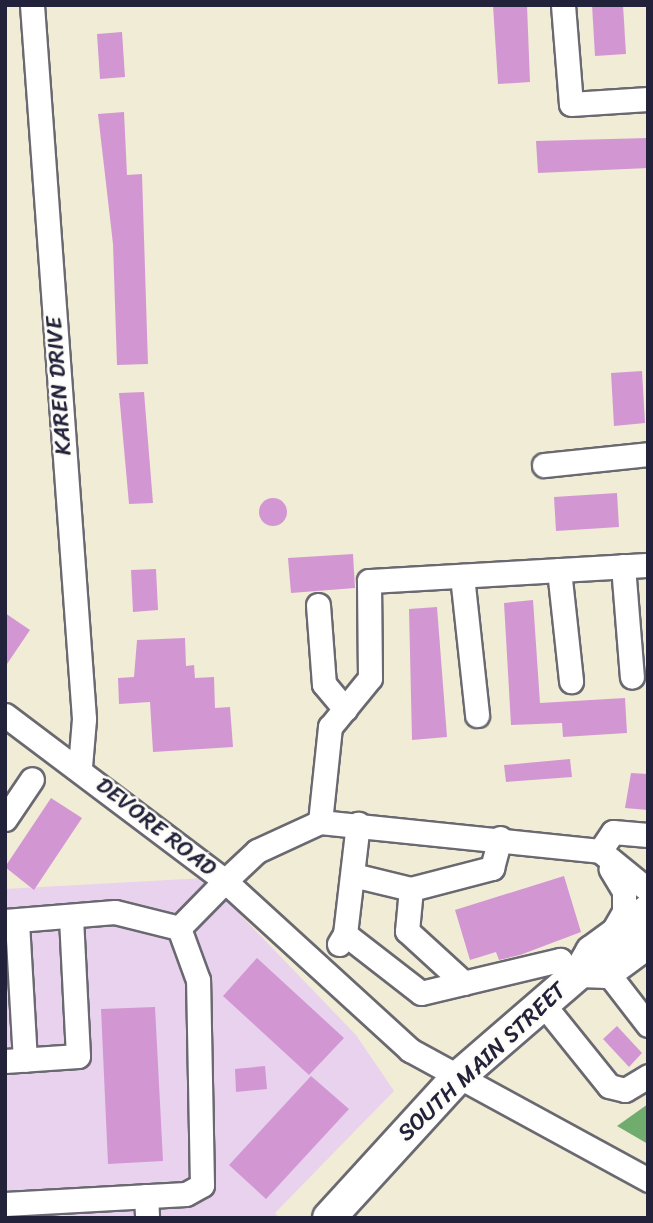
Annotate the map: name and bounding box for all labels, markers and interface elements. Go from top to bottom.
street label: KAREN DRIVE [40,315,78,457]
street label: DEVORE ROAD [90,771,222,883]
street label: SOUTH MAIN STREET [392,977,572,1147]

